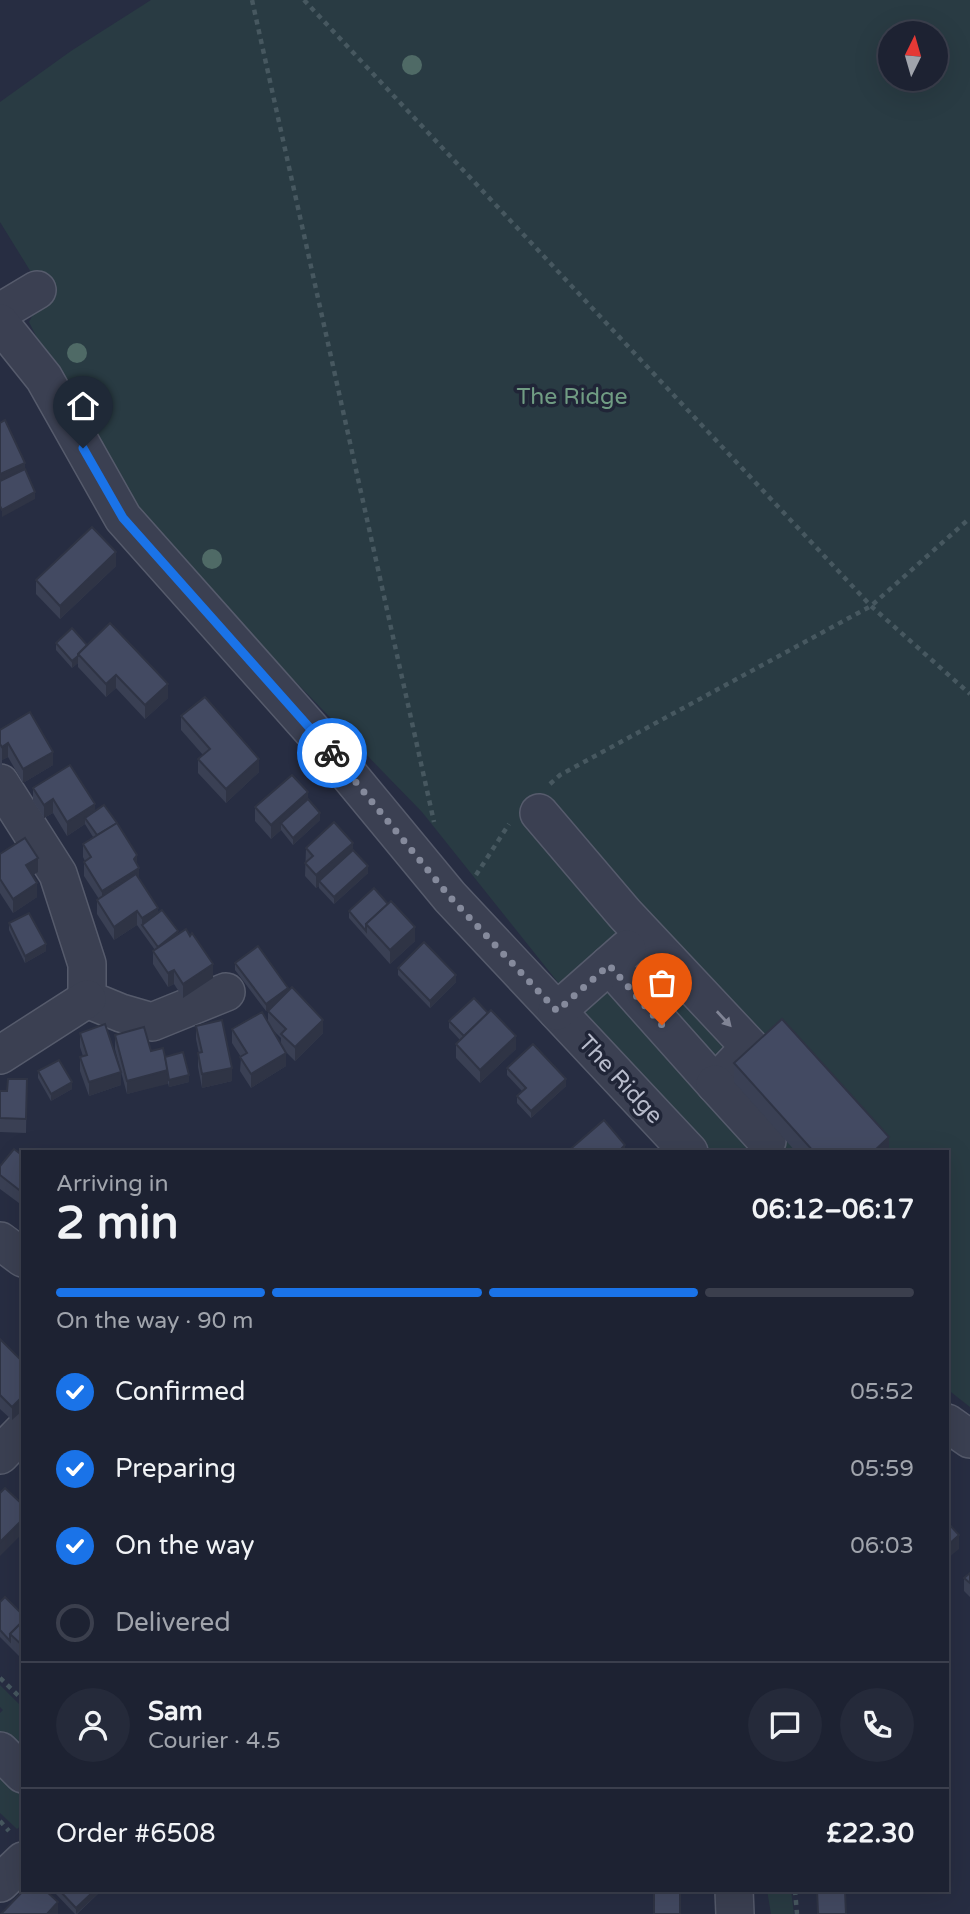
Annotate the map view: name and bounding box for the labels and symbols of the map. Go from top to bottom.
north arrow [878,21,948,91]
pin [53,376,113,448]
park label: The Ridge [516,383,628,411]
courier [297,718,367,788]
pin [632,953,692,1025]
one-way arrow [716,1011,732,1028]
street label: The Ridge [572,1030,668,1130]

